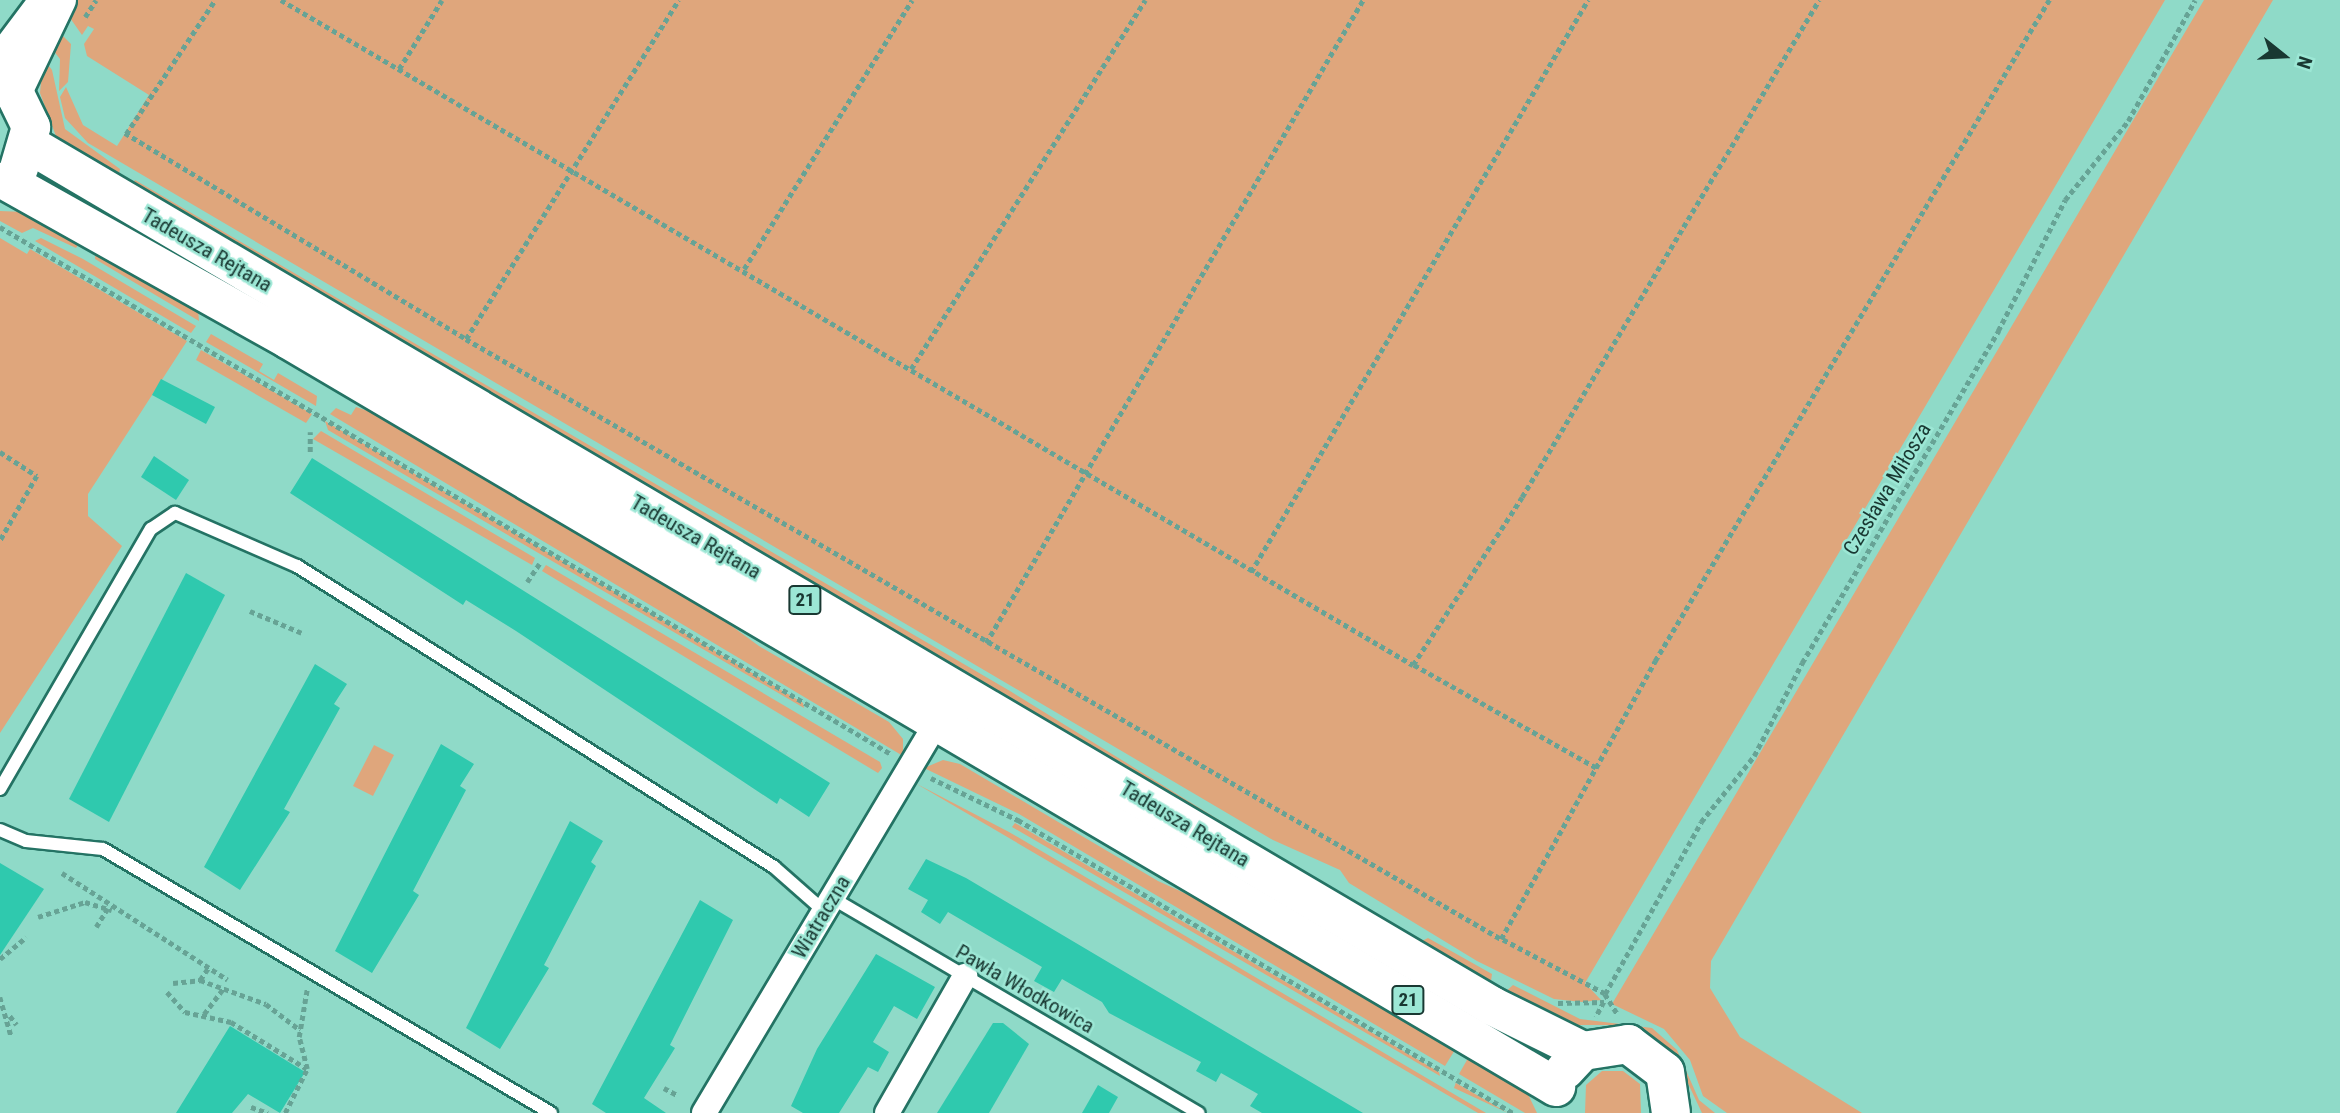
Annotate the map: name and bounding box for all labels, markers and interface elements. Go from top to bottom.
north arrow [2249,21,2319,91]
text: N [2292,54,2317,72]
street label: Tadeusza Rejtana [137,203,277,297]
street label: Czesława Miłosza [1838,418,1936,560]
street label: Tadeusza Rejtana [626,490,766,584]
road number: 21 [788,584,822,615]
street label: Tadeusza Rejtana [1116,776,1254,872]
street label: Wiatraczna [786,871,856,963]
street label: Pawła Włodkowica [951,939,1099,1039]
road number: 21 [1390,984,1426,1016]

